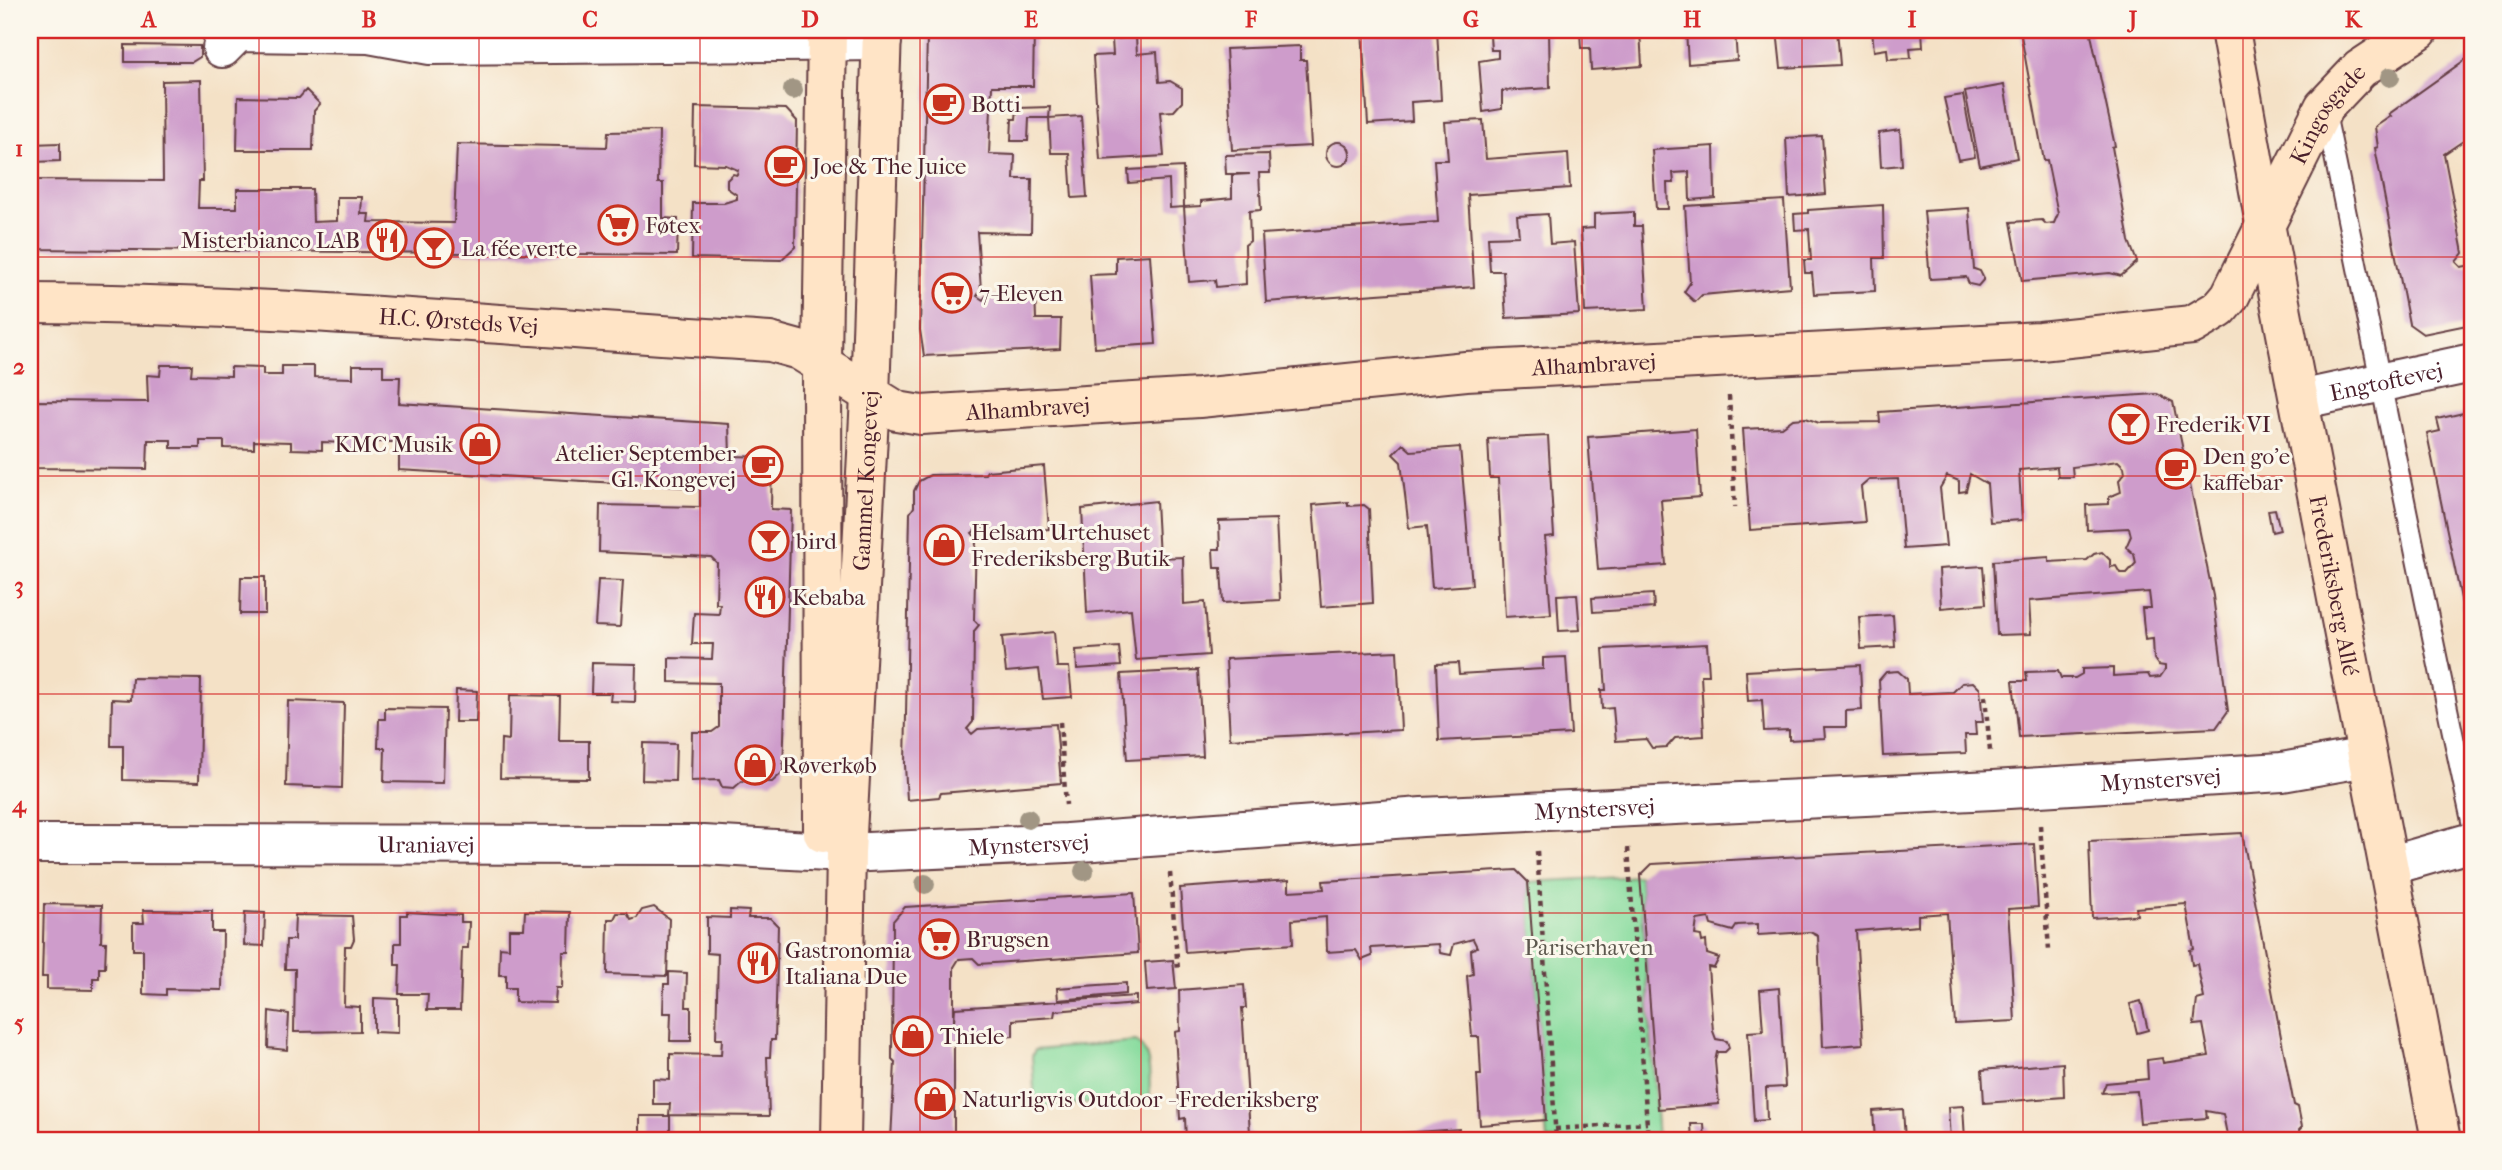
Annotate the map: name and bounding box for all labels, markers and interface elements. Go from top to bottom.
text: A [140,6,158,33]
text: B [362,6,377,33]
text: C [582,6,598,33]
text: D [801,6,819,33]
text: E [1024,6,1038,33]
text: F [1244,6,1258,33]
text: G [1463,6,1479,33]
text: H [1683,6,1701,33]
text: I [1908,6,1917,33]
text: J [2127,6,2138,33]
text: K [2345,6,2364,33]
street label: Kingosgade [2285,59,2371,169]
cafe icon: Botti [923,83,965,125]
place label: Botti [971,91,1021,118]
text: 1 [15,135,23,162]
cafe icon: Joe & The Juice [764,145,806,187]
place label: Joe & The Juice [810,153,967,180]
supermarket icon: Føtex [597,204,639,246]
place label: Føtex [645,212,700,239]
restaurant icon: Misterbianco LAB [366,219,408,261]
place label: Misterbianco LAB [181,227,360,254]
bar icon: La fée verte [413,227,455,269]
place label: La fée verte [461,235,577,262]
supermarket icon: 7-Eleven [931,272,973,314]
place label: 7-Eleven [979,280,1064,307]
street label: H.C. Ørsteds Vej [378,303,539,340]
street label: Alhambravej [1530,348,1657,382]
text: 2 [13,353,25,380]
street label: Engtoftevej [2327,357,2445,407]
street label: Gammel Kongevej [848,390,884,572]
street label: Alhambravej [964,392,1091,426]
bar icon: Frederik VI [2108,403,2150,445]
place label: Frederik VI [2156,411,2271,438]
shop icon: KMC Musik [459,423,501,465]
place label: KMC Musik [334,431,454,458]
place label: Atelier September Gl. Kongevej [554,440,736,493]
place label: Den go’e kaffebar [2203,443,2290,496]
cafe icon: Atelier September Gl. Kongevej [742,445,784,487]
cafe icon: Den go’e kaffebar [2155,448,2197,490]
street label: Frederiksberg Allé [2303,493,2364,678]
place label: Helsam Urtehuset Frederiksberg Butik [971,519,1171,572]
bar icon: bird [748,520,790,562]
shop icon: Helsam Urtehuset Frederiksberg Butik [923,524,965,566]
place label: bird [795,528,837,555]
text: 3 [14,572,24,599]
restaurant icon: Kebaba [744,576,786,618]
place label: Kebaba [792,584,865,611]
shop icon: Røverkøb [734,744,776,786]
place label: Røverkøb [782,752,877,779]
street label: Mynstersvej [2099,763,2222,797]
text: 4 [11,791,27,818]
street label: Mynstersvej [1533,793,1655,826]
street label: Mynstersvej [968,828,1090,861]
street label: Uraniavej [377,832,475,859]
supermarket icon: Brugsen [918,918,960,960]
place label: Brugsen [966,926,1050,953]
park label: Pariserhaven [1524,934,1654,961]
place label: Gastronomia Italiana Due [785,937,911,990]
restaurant icon: Gastronomia Italiana Due [737,942,779,984]
text: 5 [14,1009,24,1036]
shop icon: Thiele [892,1015,934,1057]
place label: Thiele [940,1023,1004,1050]
shop icon: Naturligvis Outdoor - Frederiksberg [914,1078,956,1120]
place label: Naturligvis Outdoor - Frederiksberg [962,1086,1319,1113]

